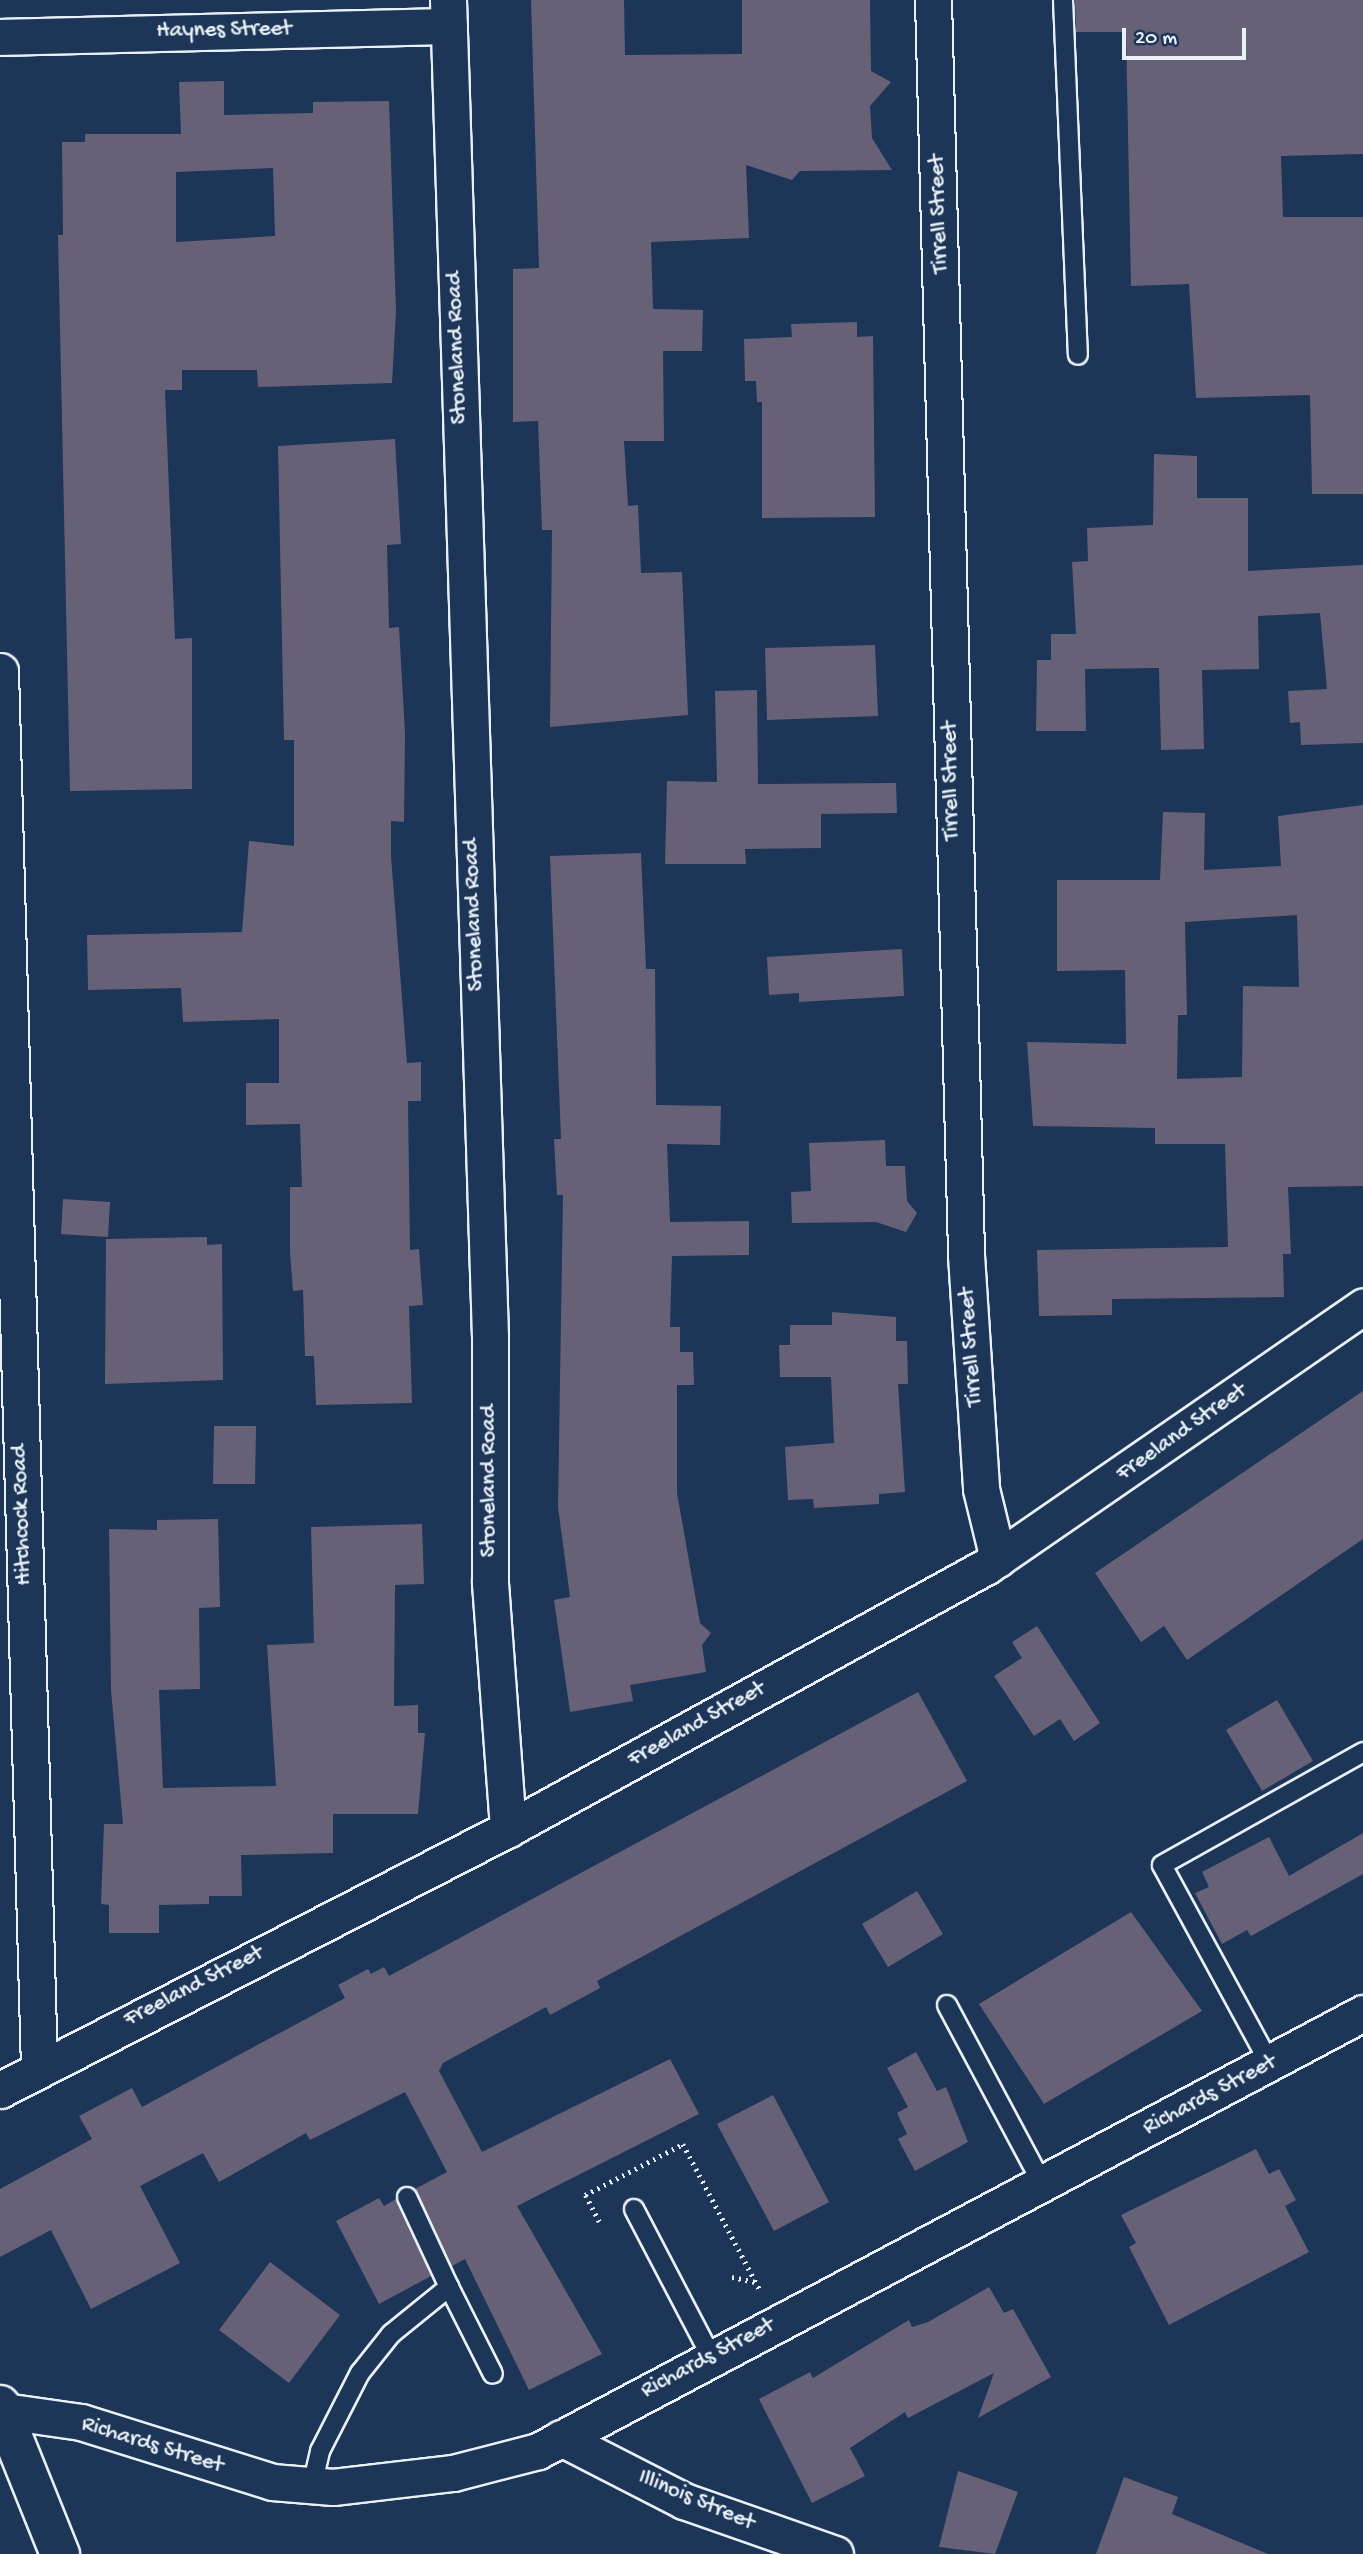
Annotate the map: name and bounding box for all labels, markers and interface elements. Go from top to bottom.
scale bar [1125,14,1249,58]
street label: Haynes Street [156,16,292,46]
text: 20 m [1135,27,1177,52]
street label: Tirrell Street [924,154,956,274]
street label: Stoneland Road [442,271,474,425]
street label: Tirrell Street [937,721,967,841]
street label: Stoneland Road [459,838,491,992]
street label: Tirrell Street [954,1287,990,1407]
street label: Freeland Street [1112,1378,1252,1488]
street label: Stoneland Road [476,1405,504,1557]
street label: Hitchcock Road [7,1444,39,1586]
street label: Freeland Street [624,1676,770,1774]
street label: Freeland Street [120,1940,268,2034]
street label: Richards Street [1139,2049,1281,2143]
street label: Richards Street [637,2312,779,2406]
street label: Richards Street [78,2411,226,2481]
street label: Illinois Street [634,2464,758,2538]

